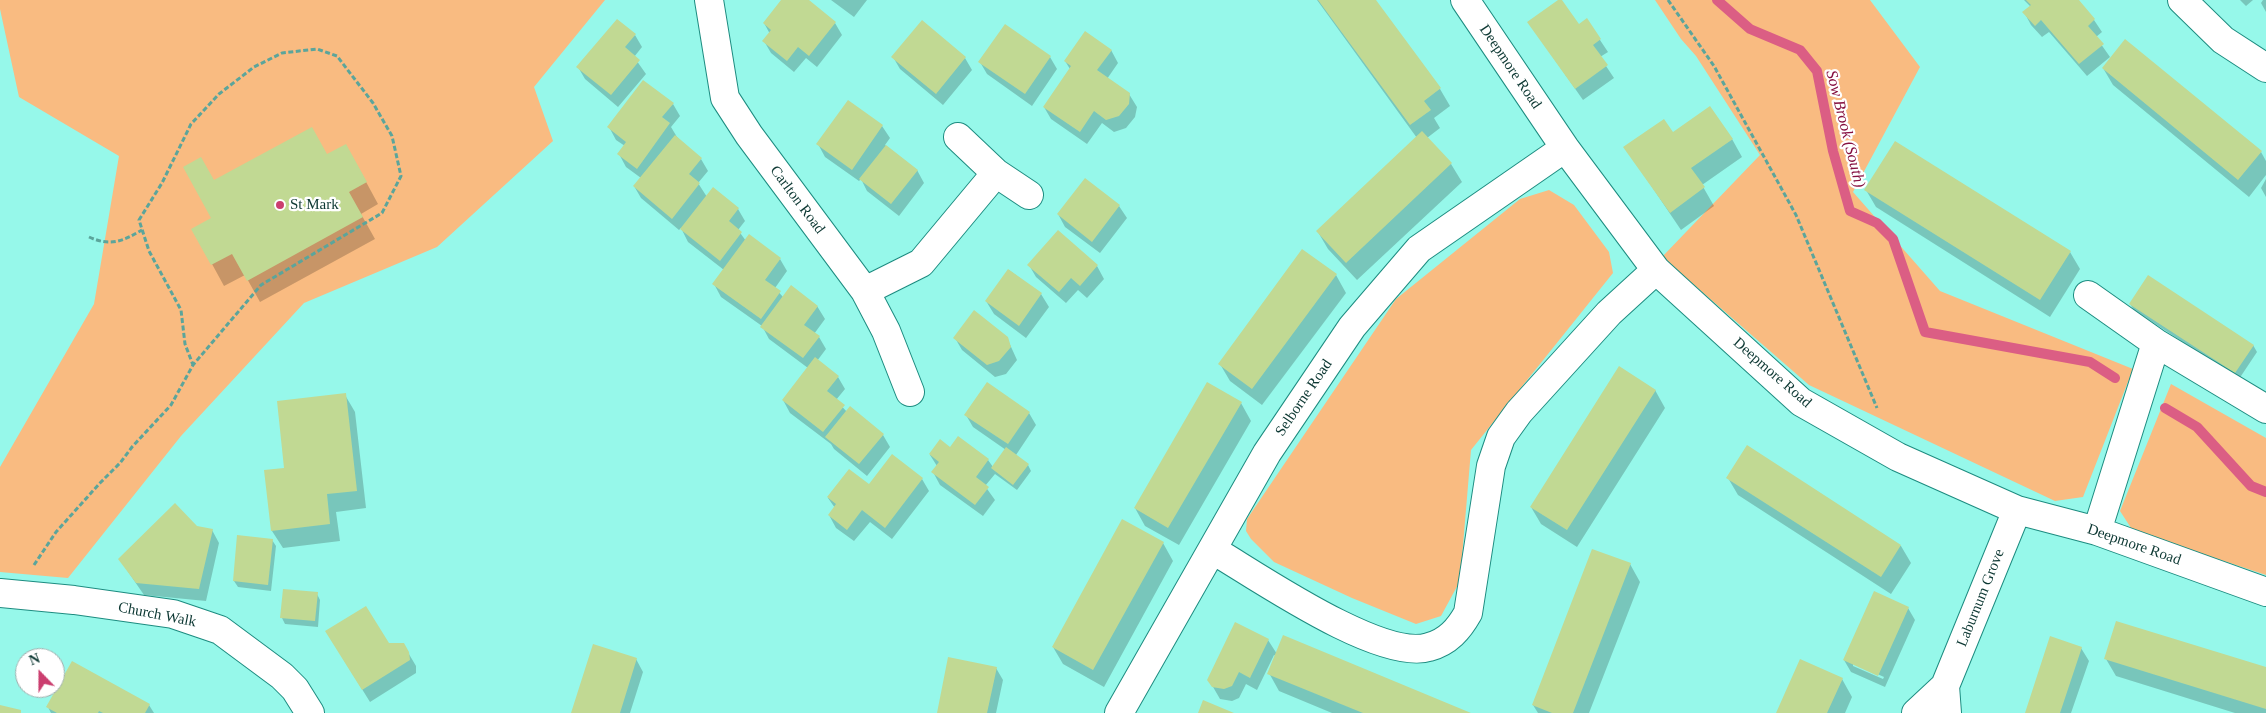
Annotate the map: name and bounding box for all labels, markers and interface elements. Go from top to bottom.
street label: Deepmore Road [1475,21,1545,113]
water label: Sow Brook (South) [1821,68,1869,190]
street label: Carlton Road [766,162,828,238]
place label: St Mark [290,196,339,214]
marker: St Mark [274,199,286,211]
street label: Deepmore Road [1729,334,1815,412]
street label: Selborne Road [1272,356,1336,440]
street label: Deepmore Road [2085,521,2183,569]
street label: Laburnum Grove [1953,547,2009,649]
street label: Church Walk [116,599,198,631]
north arrow [15,648,65,698]
text: N [27,651,42,668]

